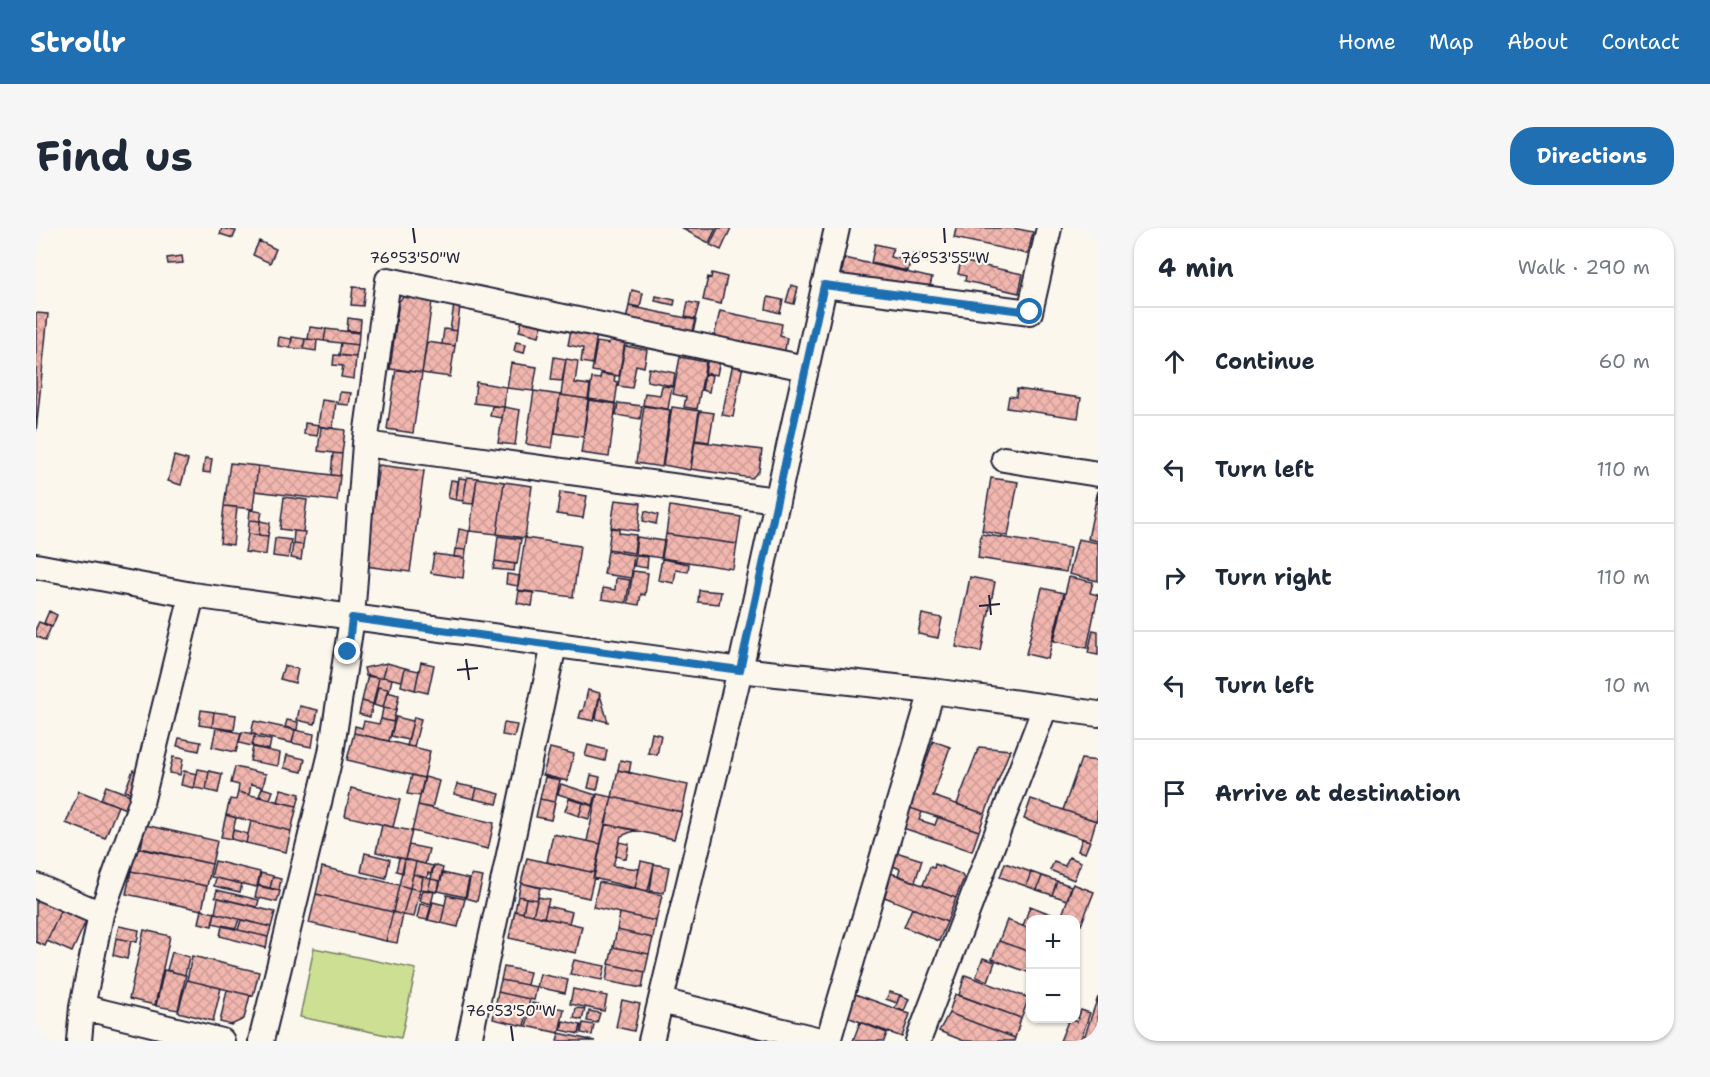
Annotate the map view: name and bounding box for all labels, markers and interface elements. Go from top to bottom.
text: Strollr [30,23,126,61]
text: Home [1338,28,1396,56]
text: Map [1429,28,1474,56]
text: About [1507,28,1568,56]
text: Contact [1601,28,1680,56]
button: Directions [1510,127,1674,185]
text: Find us [36,128,193,184]
text: 76°53'50"W [370,248,461,268]
text: 76°53'55"W [900,248,990,268]
text: 4 min [1158,250,1234,285]
text: Walk · 290 m [1518,254,1650,280]
route start [1016,298,1042,324]
icon: ahead [1158,345,1191,378]
text: Continue [1215,347,1315,376]
text: 60 m [1598,348,1650,374]
icon: left [1158,453,1191,486]
text: Turn left [1215,455,1314,484]
text: 110 m [1596,456,1650,482]
icon: right [1158,561,1191,594]
text: Turn right [1215,563,1332,592]
text: 110 m [1596,564,1650,590]
route end [334,638,360,664]
icon: left [1158,669,1191,702]
text: Turn left [1215,671,1314,700]
text: 10 m [1604,672,1650,698]
icon: arrive [1158,777,1191,810]
text: Arrive at destination [1215,779,1461,808]
map controls [1026,915,1080,1023]
button: + [1026,915,1080,969]
button: − [1026,969,1080,1023]
text: 76°53'50"W [466,1001,557,1021]

